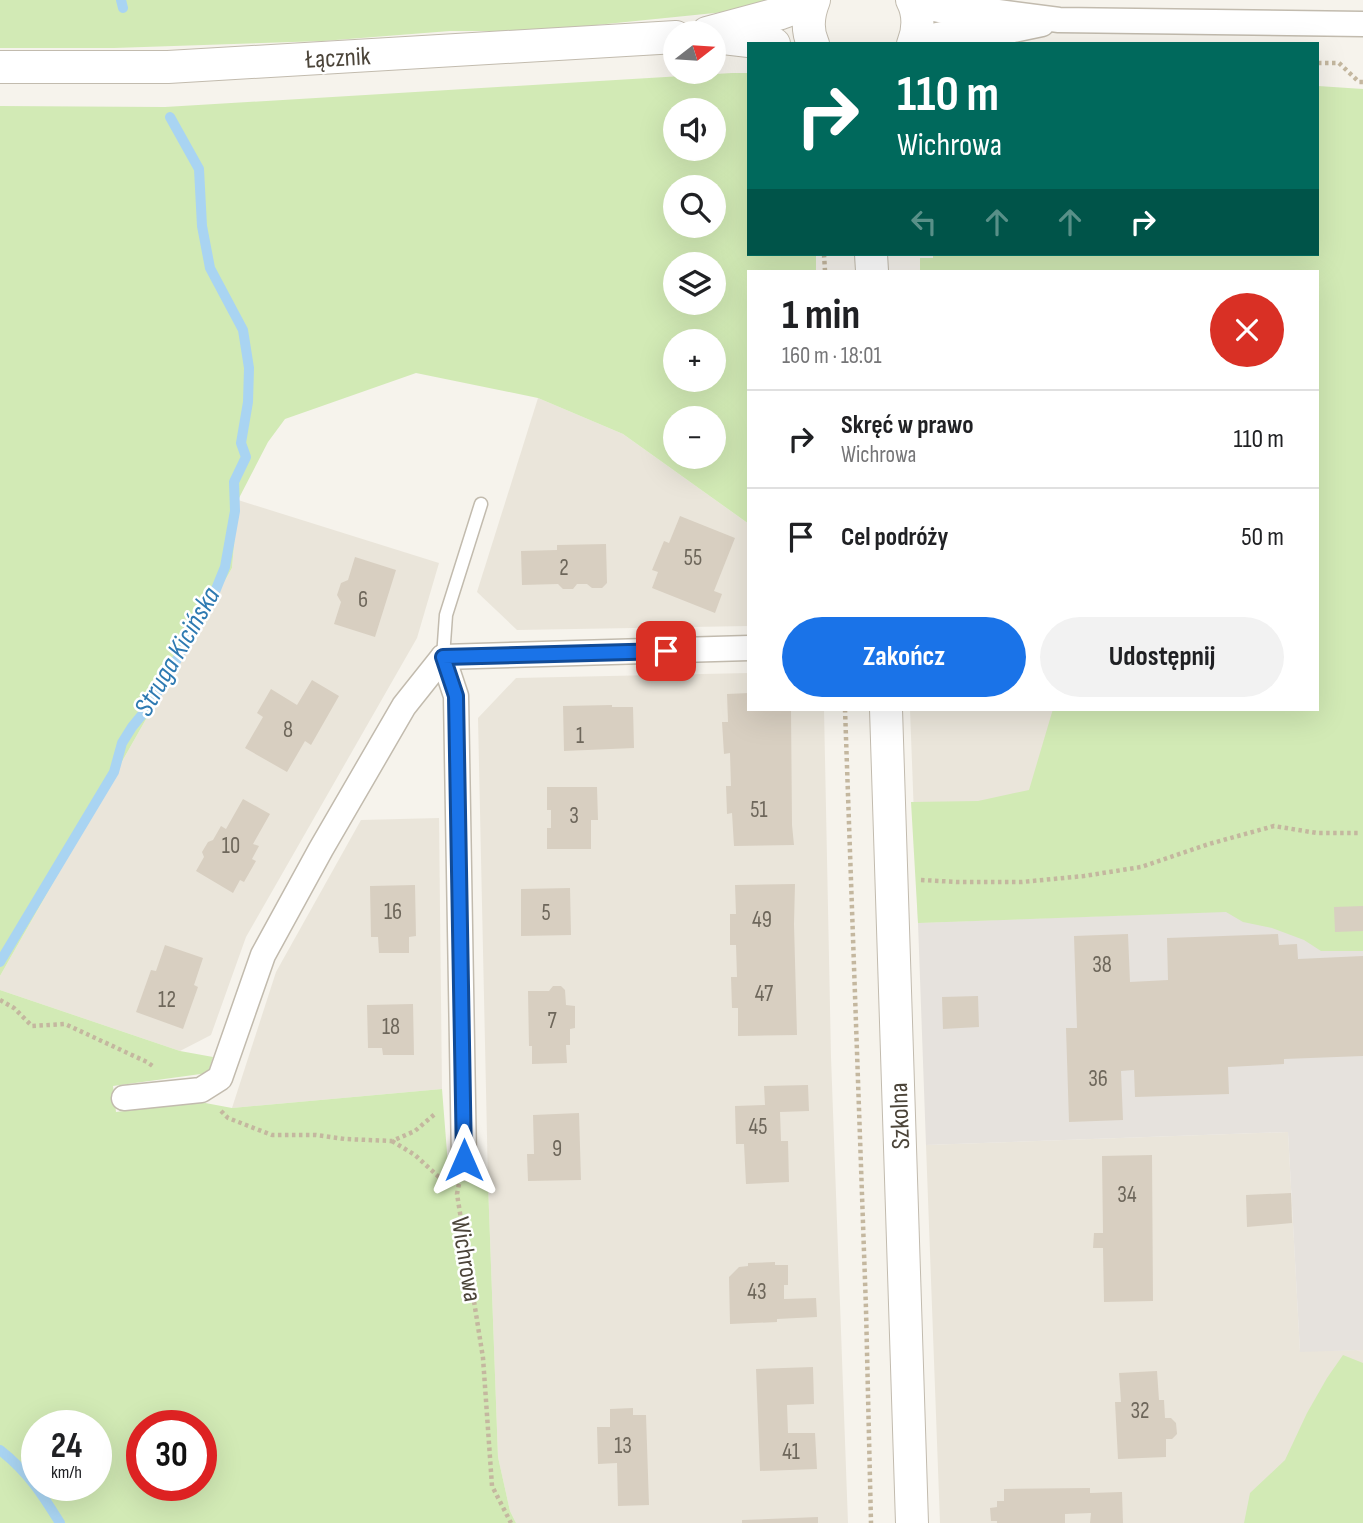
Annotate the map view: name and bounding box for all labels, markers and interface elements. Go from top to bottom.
north arrow [663,21,726,84]
map controls [663,21,726,469]
street label: Łącznik [304,41,371,76]
text: 110 m [897,66,999,125]
icon: right [782,70,873,161]
button: sound [663,98,726,161]
text: Wichrowa [897,126,1002,165]
button: search [663,175,726,238]
icon: left [905,203,943,241]
icon: ahead [978,203,1016,241]
icon: ahead [1051,203,1089,241]
icon: right [1124,203,1162,241]
button: layers [663,252,726,315]
text: 1 min [782,290,860,341]
button: close [1210,293,1284,367]
button: + [663,329,726,392]
text: 160 m · 18:01 [782,342,881,370]
button: − [663,406,726,469]
text: Skręć w prawo [841,410,974,441]
icon: right [782,420,820,458]
text: 110 m [1233,424,1284,455]
text: Wichrowa [841,441,916,469]
icon: arrive [782,518,820,556]
text: Cel podróży [841,522,948,553]
text: 50 m [1241,522,1284,553]
house number: 55 [684,544,702,572]
house number: 2 [559,554,569,582]
water label: Struga Kicińska [127,581,228,722]
house number: 6 [358,586,368,614]
button: Zakończ [782,617,1026,697]
button: Udostępnij [1040,617,1284,697]
pin [636,621,696,681]
icon: arrive [647,632,685,670]
house number: 8 [283,716,293,744]
house number: 1 [576,722,584,750]
house number: 51 [750,796,768,824]
house number: 3 [569,802,579,830]
house number: 10 [222,832,240,860]
house number: 16 [384,898,402,926]
house number: 5 [541,899,551,927]
house number: 49 [752,906,772,934]
house number: 38 [1092,951,1112,979]
house number: 47 [755,980,773,1008]
house number: 12 [158,986,176,1014]
house number: 7 [547,1007,557,1035]
house number: 18 [382,1013,400,1041]
house number: 36 [1088,1065,1108,1093]
street label: Szkolna [884,1082,917,1150]
house number: 45 [749,1113,767,1141]
position arrow [427,1123,501,1197]
house number: 9 [552,1135,562,1163]
house number: 34 [1117,1181,1137,1209]
street label: Wichrowa [444,1215,487,1304]
house number: 43 [747,1278,767,1306]
house number: 32 [1130,1397,1150,1425]
speed limit sign: 30 [126,1410,217,1501]
text: 24 [51,1425,82,1468]
house number: 13 [614,1432,632,1460]
house number: 41 [782,1438,800,1466]
text: km/h [51,1462,82,1483]

